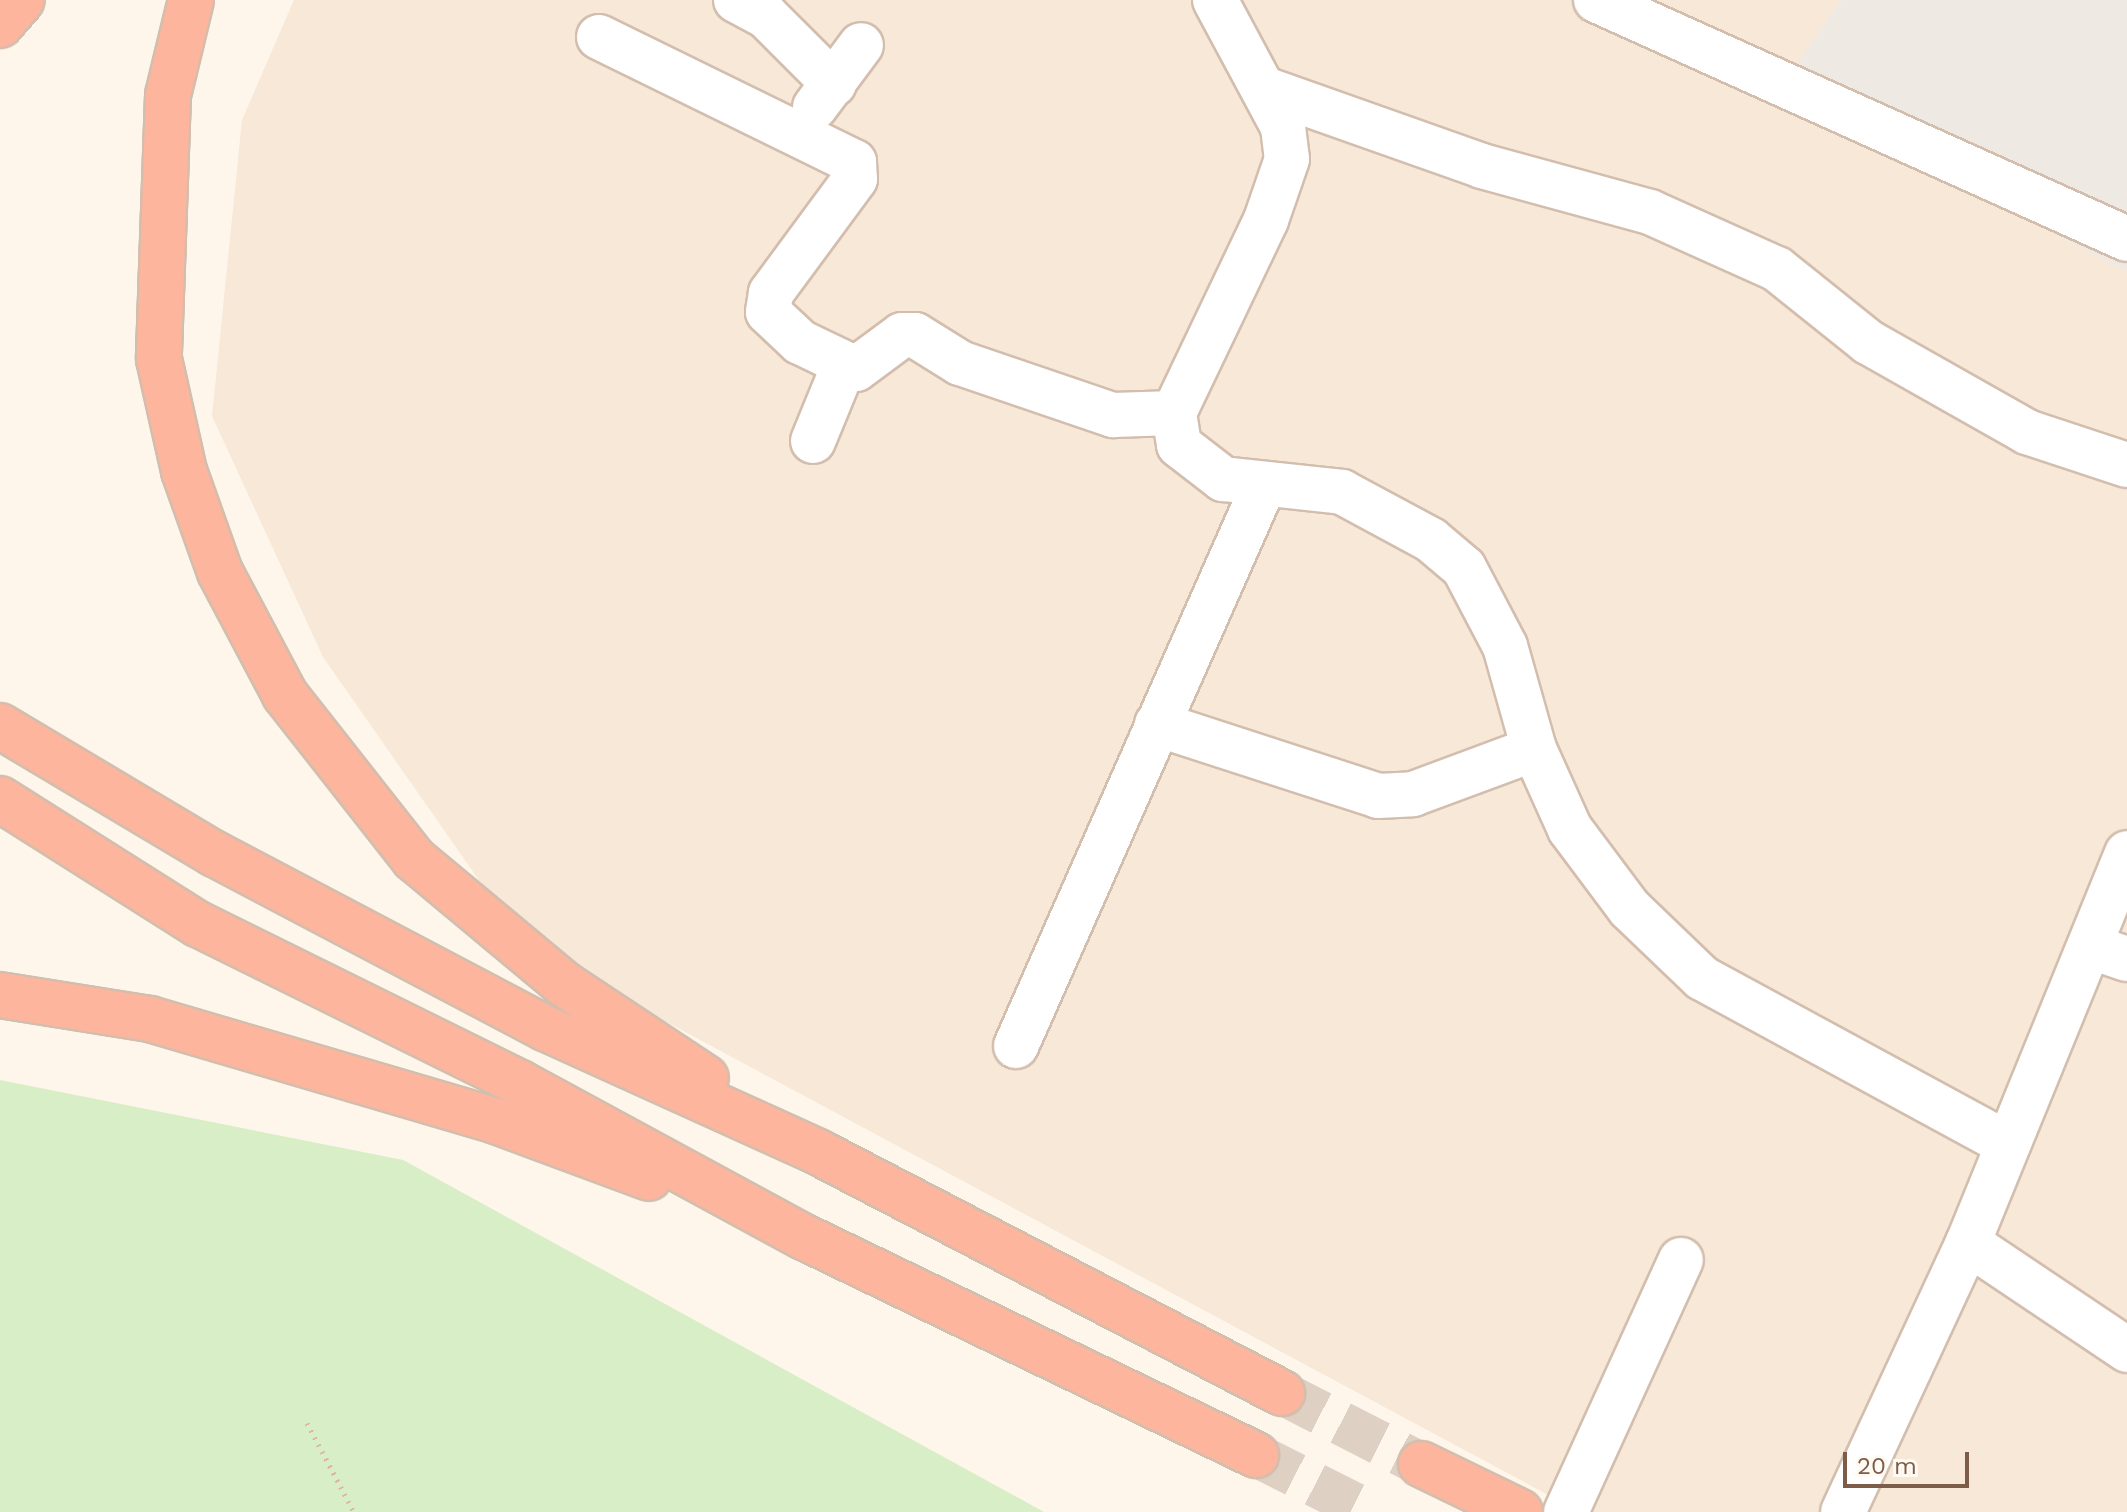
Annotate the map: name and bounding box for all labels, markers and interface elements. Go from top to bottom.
scale bar [1847,1436,1973,1486]
text: 20 m [1857,1452,1917,1480]

